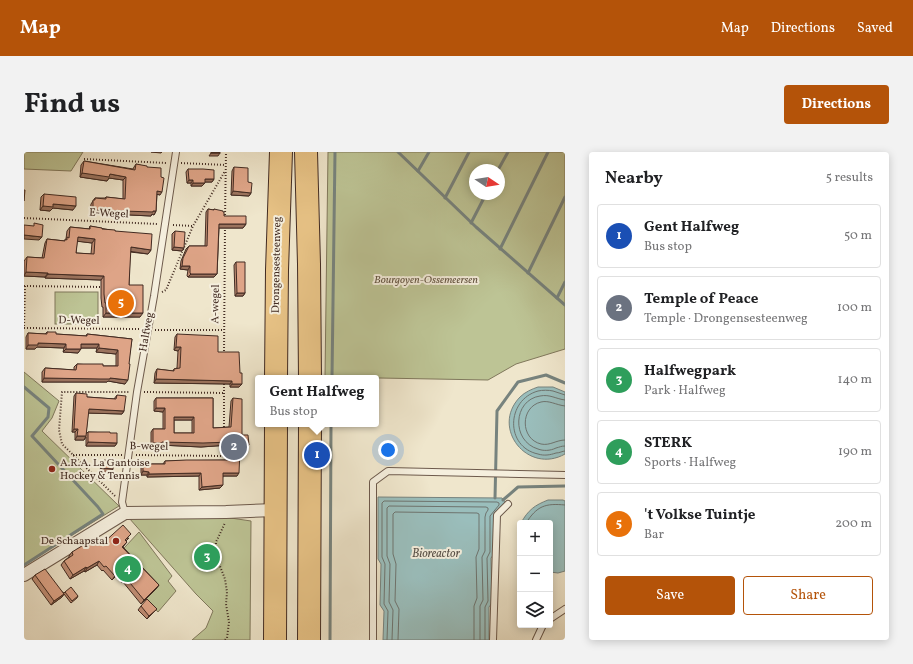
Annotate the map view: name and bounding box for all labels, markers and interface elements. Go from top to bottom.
text: Map [20,15,61,41]
text: Map [721,19,749,38]
text: Directions [771,19,835,38]
text: Saved [857,19,893,38]
text: Find us [24,85,120,124]
button: Directions [784,85,889,124]
north arrow [469,164,505,200]
text: Nearby [605,167,663,190]
text: 5 results [826,169,873,187]
street label: E-Wegel [89,205,129,223]
street label: Drongensesteenweg [269,216,285,313]
text: Gent Halfweg [644,217,739,238]
text: 1 [616,227,622,245]
text: 50 m [844,227,872,245]
text: Bus stop [644,238,692,256]
park label: Bourgoyen-Ossemeersen [374,273,478,288]
street label: A-wegel [208,284,224,324]
pin: 5 [108,288,134,318]
text: Temple of Peace [644,289,758,310]
text: 2 [616,299,622,317]
text: 100 m [837,299,872,317]
text: Temple · Drongensesteenweg [644,310,808,328]
street label: Halfweg [136,311,158,353]
street label: D-Wegel [58,313,100,329]
text: Halfwegpark [644,361,736,382]
text: 3 [616,371,622,389]
text: 140 m [838,371,872,389]
popup [255,375,379,427]
text: Gent Halfweg [269,382,365,403]
text: Park · Halfweg [644,382,726,400]
text: Bus stop [269,403,317,421]
pin: 2 [221,432,247,462]
text: STERK [644,433,692,454]
street label: B-wegel [129,439,169,455]
pin: 1 [304,440,330,470]
your location [378,440,398,460]
text: 4 [615,443,623,461]
text: 190 m [838,443,872,461]
text: Sports · Halfweg [644,454,736,472]
place label: A.R.A. La Gantoise Hockey & Tennis [60,456,150,484]
marker: A.R.A. La Gantoise Hockey & Tennis [47,464,57,474]
text: 't Volkse Tuintje [644,505,755,526]
text: 5 [616,515,622,533]
text: 200 m [835,515,872,533]
map controls [517,520,553,628]
button: + [517,520,553,556]
text: Bar [644,526,664,544]
place label: De Schaapstal [41,534,108,549]
marker: De Schaapstal [111,536,121,546]
pin: 3 [194,542,220,572]
water label: Bioreactor [412,546,461,562]
pin: 4 [115,554,141,584]
button: − [517,556,553,592]
button: Save [605,576,735,615]
button: Share [743,576,873,615]
button: layers [517,592,553,628]

